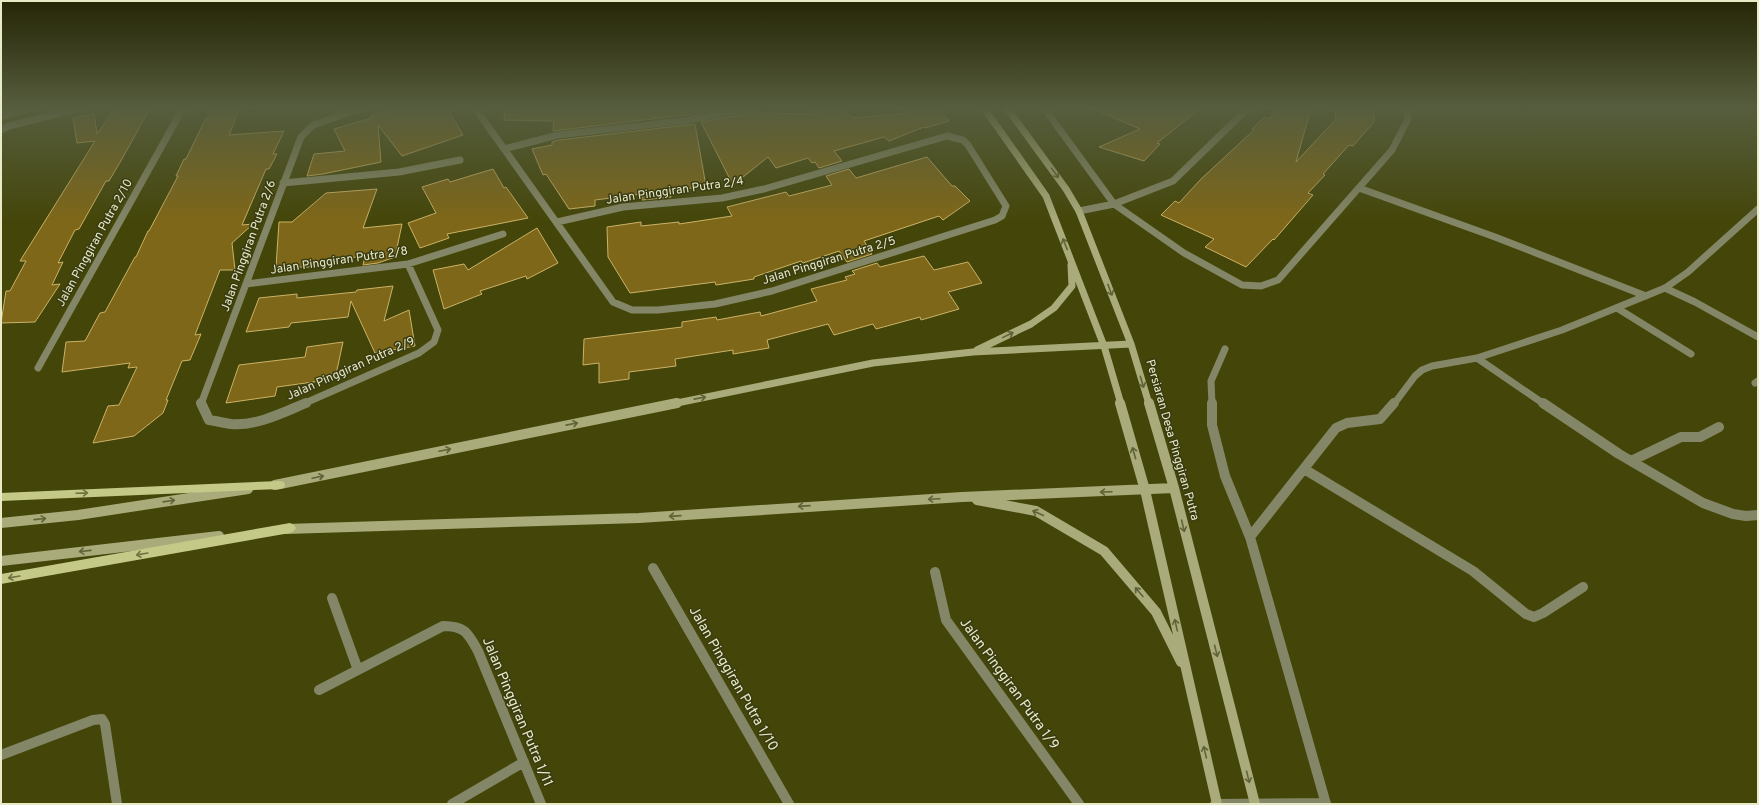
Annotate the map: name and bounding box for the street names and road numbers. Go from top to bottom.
street label: Jalan Pinggiran Putra 2/4 [605,173,745,209]
street label: Jalan Pinggiran Putra 2/10 [53,176,137,310]
street label: Jalan Pinggiran Putra 2/6 [218,178,280,314]
street label: Jalan Pinggiran Putra 2/5 [760,233,898,289]
street label: Jalan Pinggiran Putra 2/8 [269,243,409,279]
street label: Jalan Pinggiran Putra 2/9 [284,333,418,405]
street label: Persiaran Desa Pinggiran Putra [1141,358,1203,522]
street label: Jalan Pinggiran Putra 1/10 [685,604,781,754]
street label: Jalan Pinggiran Putra 1/9 [956,615,1062,753]
street label: Jalan Pinggiran Putra 1/11 [478,635,556,789]

